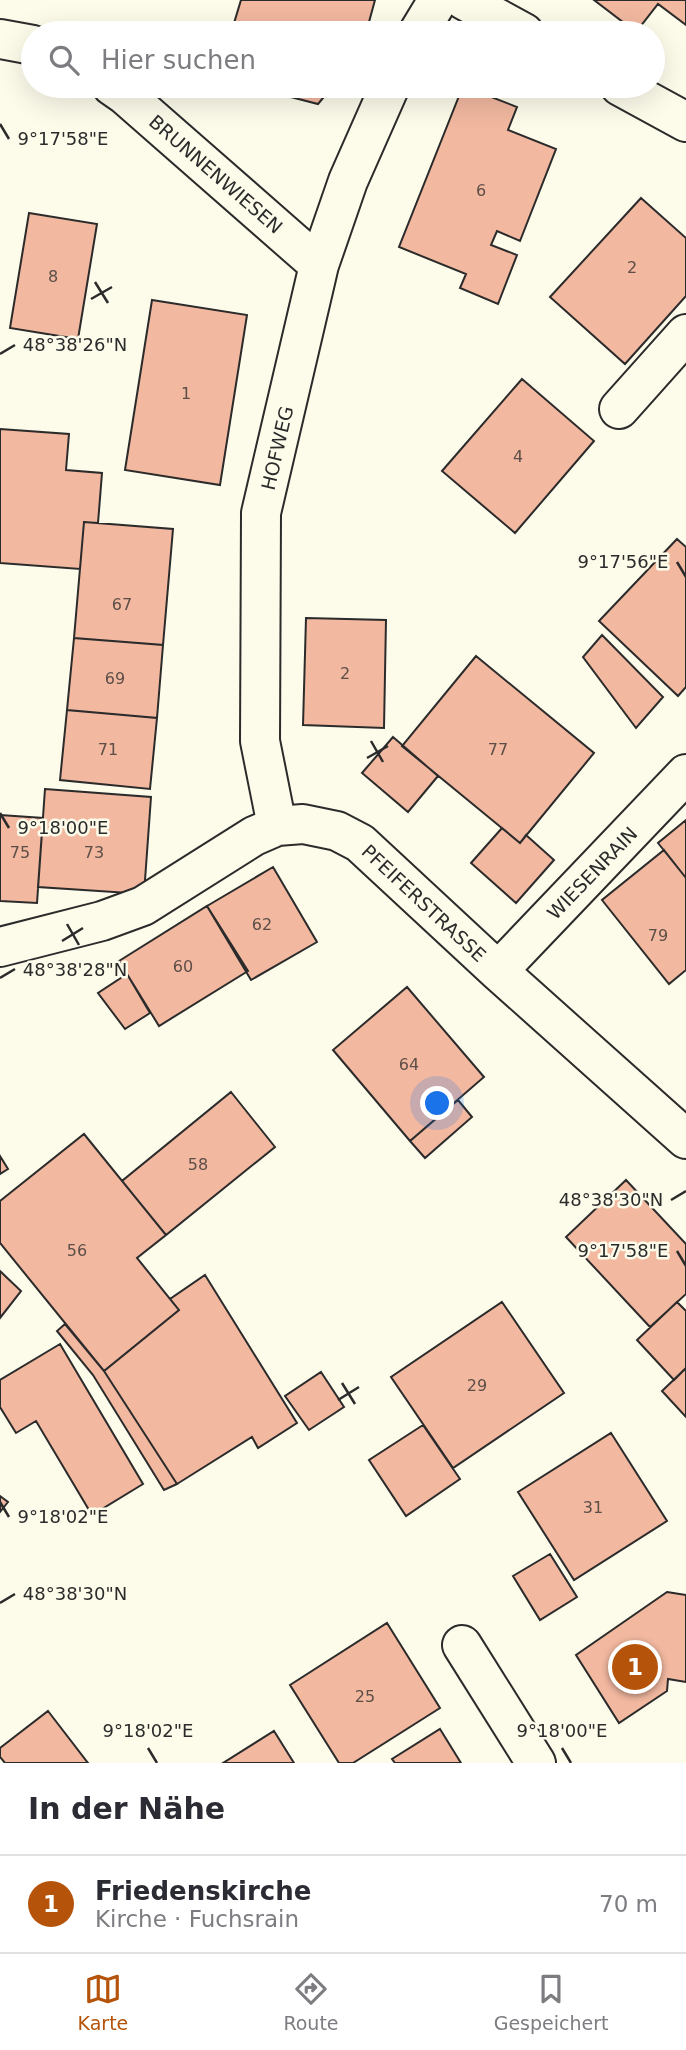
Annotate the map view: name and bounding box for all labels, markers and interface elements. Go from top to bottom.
search box [21,21,665,98]
icon: search [45,41,83,79]
text: Hier suchen [101,45,256,75]
street label: BRUNNENWIESEN [145,110,287,238]
text: 9°17'58"E [18,128,108,149]
house number: 6 [476,181,486,200]
house number: 2 [627,258,637,277]
house number: 8 [48,267,58,286]
text: 48°38'26"N [23,334,127,355]
house number: 1 [181,384,191,403]
street label: HOFWEG [257,404,297,492]
house number: 4 [513,447,523,466]
text: 9°17'56"E [578,551,668,572]
house number: 67 [112,595,132,614]
house number: 2 [340,664,350,683]
house number: 69 [105,669,125,688]
house number: 71 [98,740,118,759]
house number: 77 [488,740,508,759]
text: 9°18'00"E [18,817,108,838]
street label: WIESENRAIN [542,822,642,924]
street label: PFEIFERSTRASSE [357,840,491,966]
house number: 75 [10,843,30,862]
house number: 73 [84,843,104,862]
house number: 62 [252,915,272,934]
house number: 79 [648,926,668,945]
house number: 60 [173,957,193,976]
text: 48°38'28"N [23,959,127,980]
house number: 64 [399,1055,419,1074]
your location [420,1086,454,1120]
house number: 58 [188,1155,208,1174]
text: 48°38'30"N [559,1189,663,1210]
text: 9°17'58"E [578,1240,668,1261]
house number: 56 [67,1241,87,1260]
house number: 29 [467,1376,487,1395]
house number: 31 [583,1498,603,1517]
text: 9°18'02"E [18,1506,108,1527]
text: 48°38'30"N [23,1583,127,1604]
pin: 1 [612,1641,658,1693]
house number: 25 [355,1687,375,1706]
text: 9°18'02"E [103,1720,193,1741]
text: 9°18'00"E [517,1720,607,1741]
text: In der Nähe [28,1791,225,1826]
text: Friedenskirche [95,1876,311,1906]
text: 1 [43,1891,59,1917]
text: 70 m [599,1891,658,1917]
text: Kirche · Fuchsrain [95,1906,299,1932]
tab: Karte [78,1970,128,2034]
tab: Route [283,1970,339,2034]
tab: Gespeichert [494,1970,608,2034]

